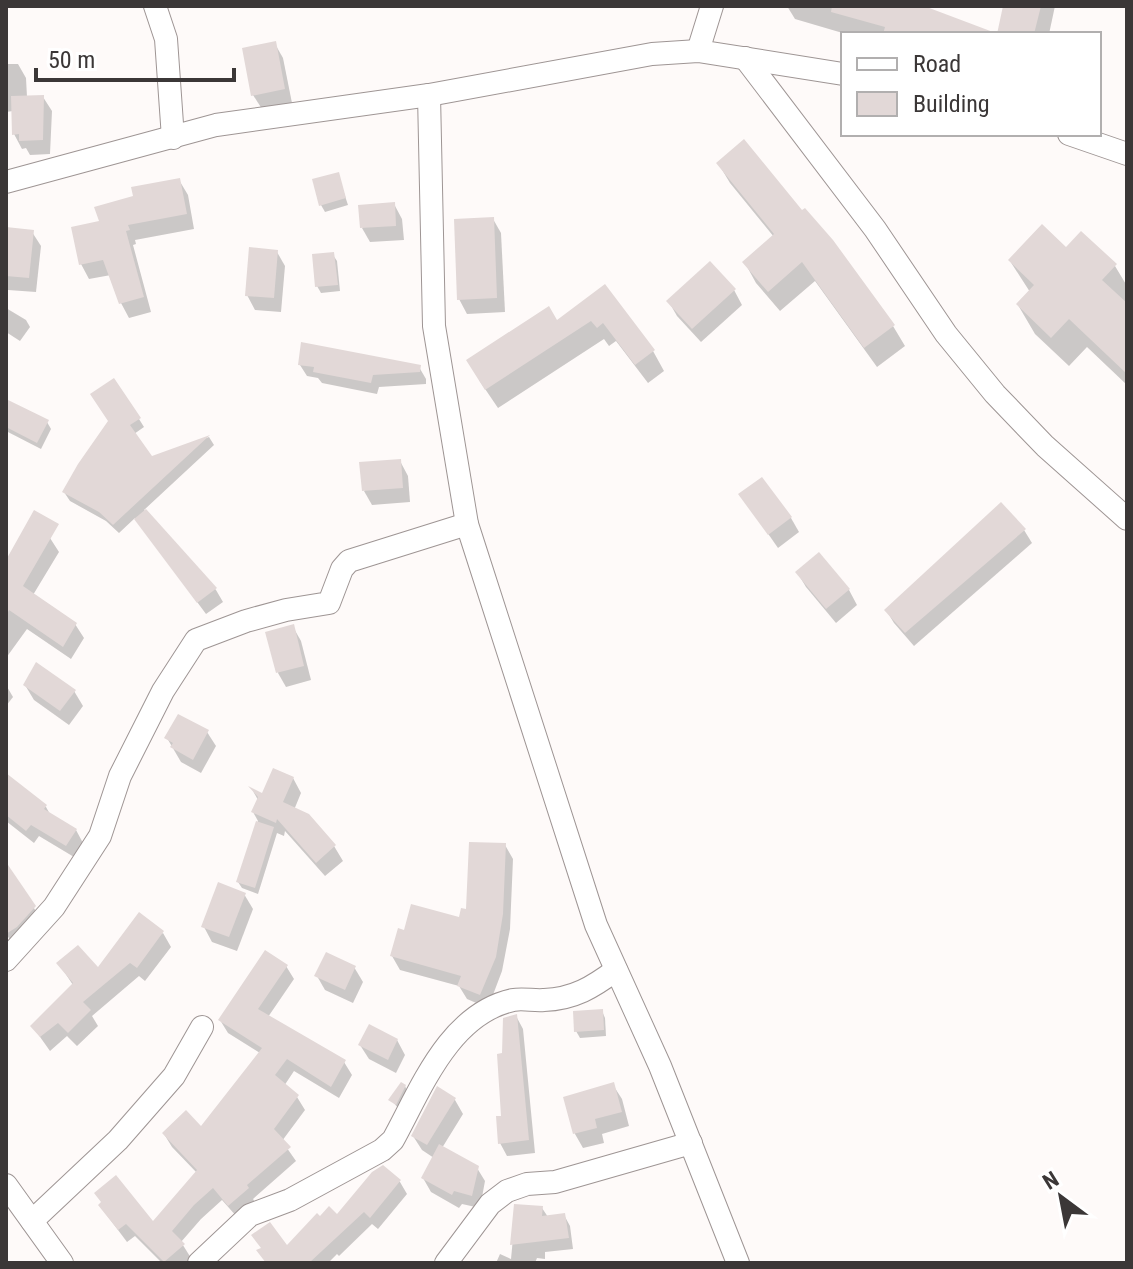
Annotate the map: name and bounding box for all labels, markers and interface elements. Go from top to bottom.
scale bar [36,32,234,82]
legend [841,32,1101,136]
text: 50 m [48,46,95,74]
text: Road [913,50,961,78]
text: Building [913,90,990,118]
north arrow [1021,1157,1101,1237]
text: N [1038,1166,1063,1195]

